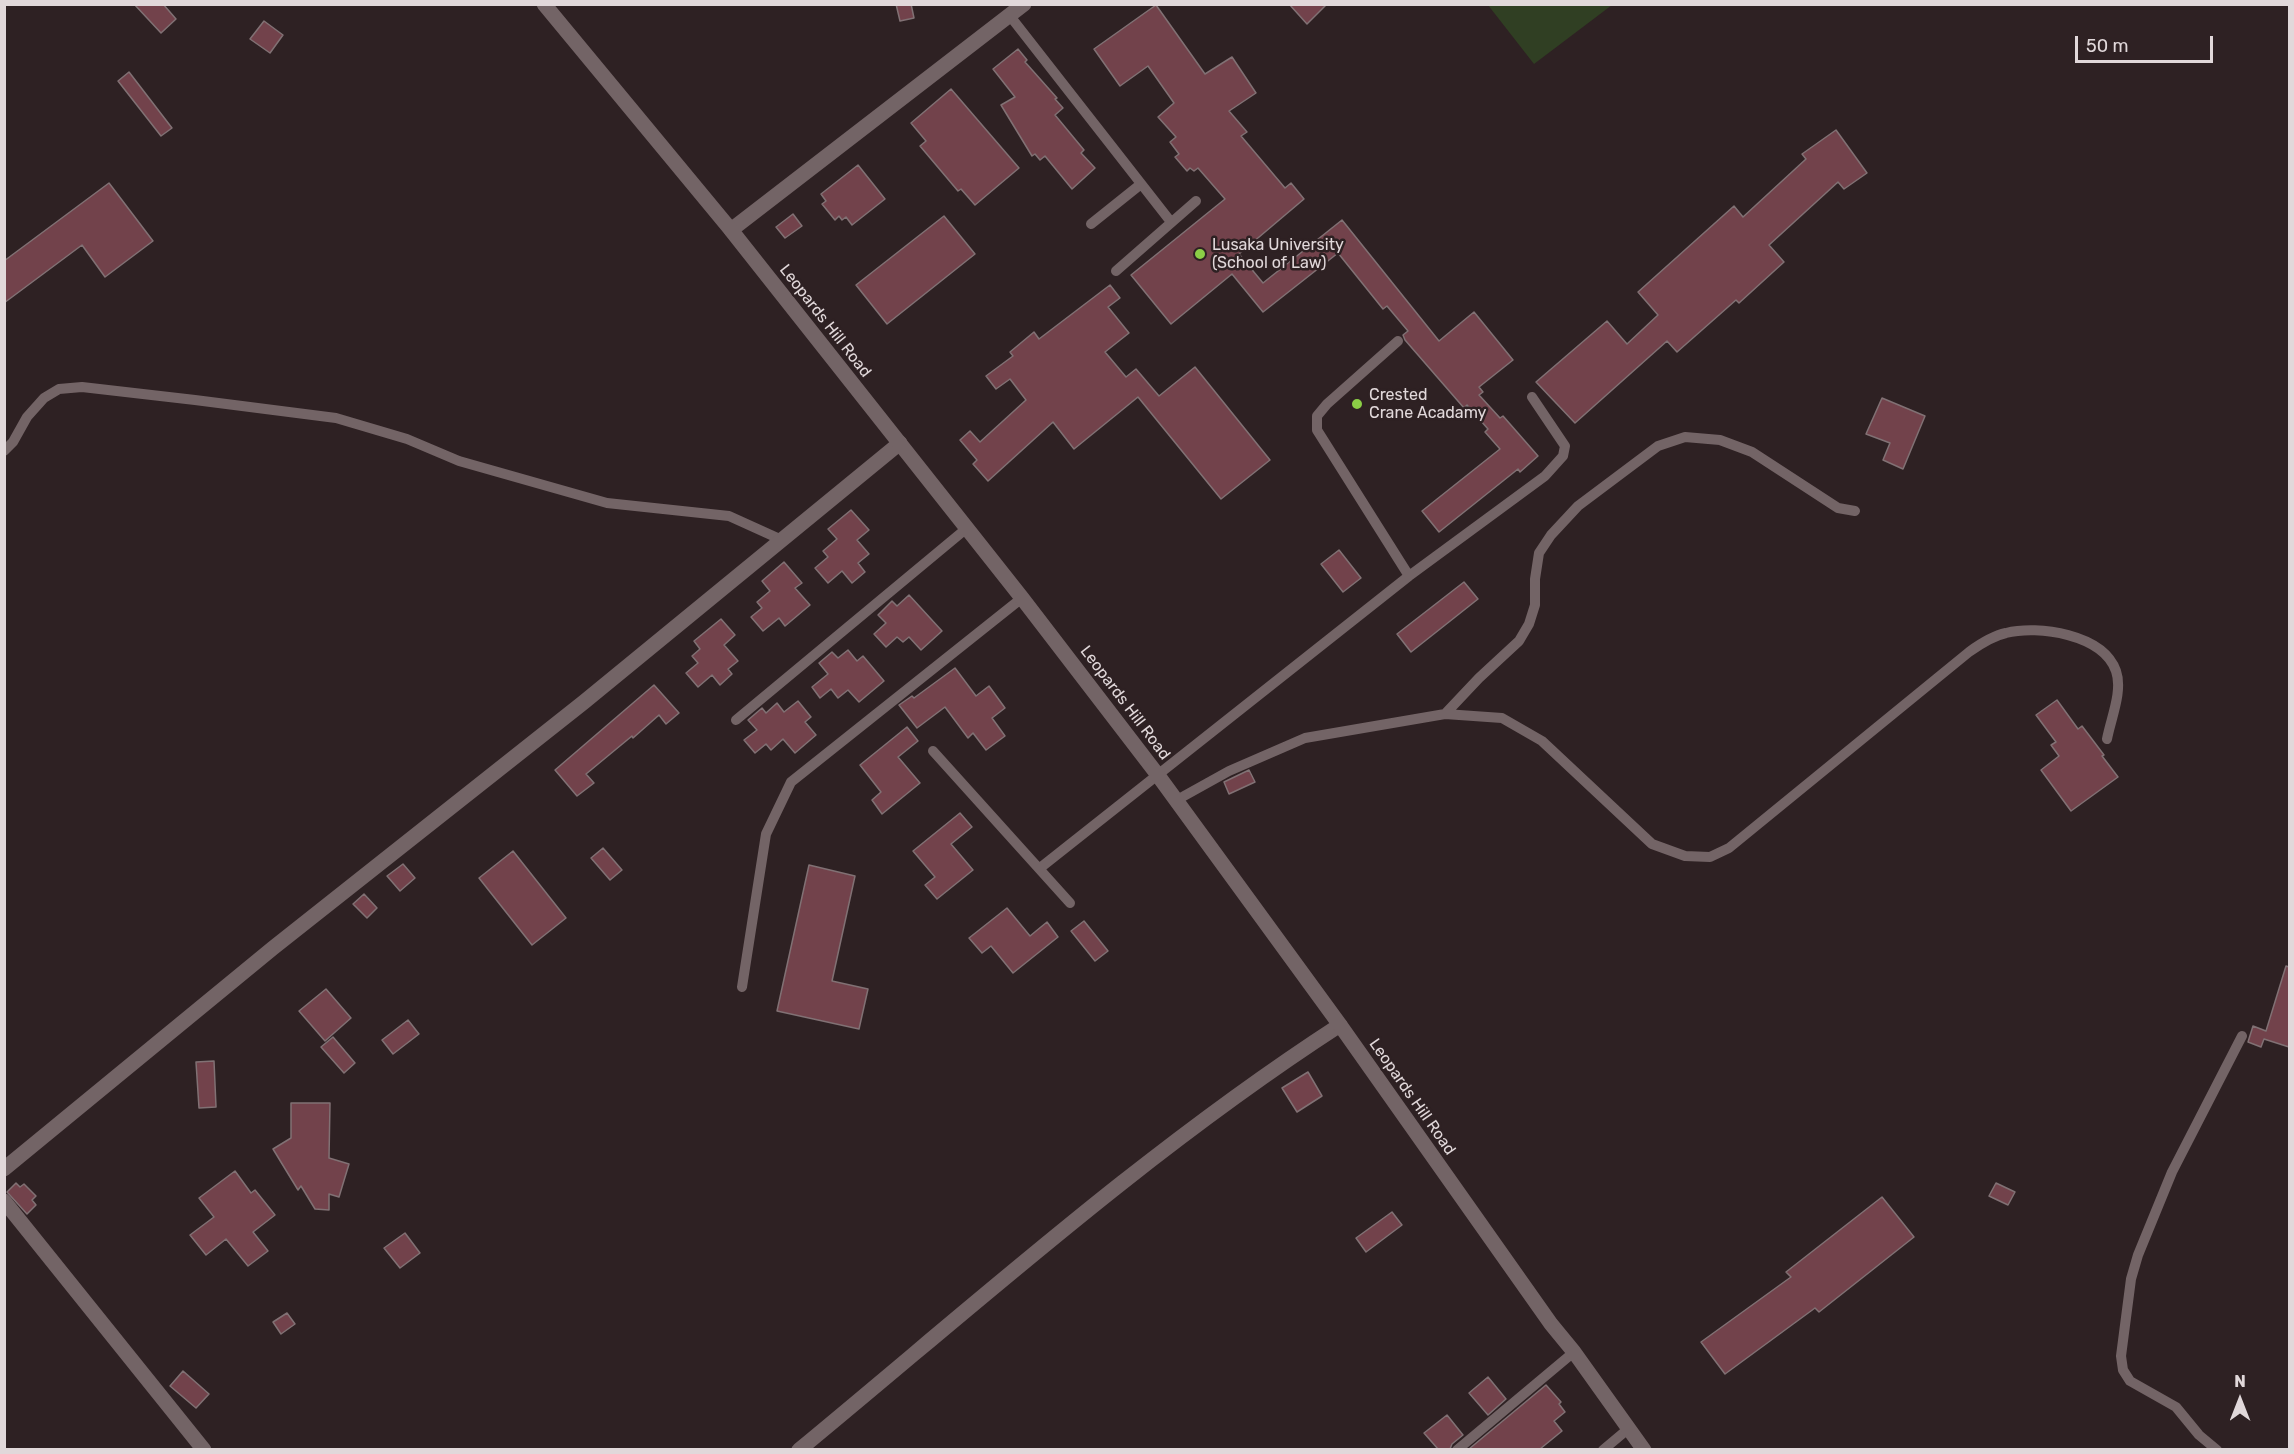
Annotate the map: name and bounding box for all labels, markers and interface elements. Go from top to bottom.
scale bar [2078,24,2216,62]
text: 50 m [2086,35,2129,57]
place label: Lusaka University (School of Law) [1212,235,1344,273]
marker: Lusaka University (School of Law) [1193,247,1207,261]
street label: Leopards Hill Road [775,261,875,381]
place label: Crested Crane Acadamy [1369,385,1486,423]
marker: Crested Crane Acadamy [1350,397,1364,411]
street label: Leopards Hill Road [1076,642,1174,764]
street label: Leopards Hill Road [1365,1035,1459,1159]
north arrow [2210,1370,2270,1430]
text: N [2234,1372,2246,1391]

